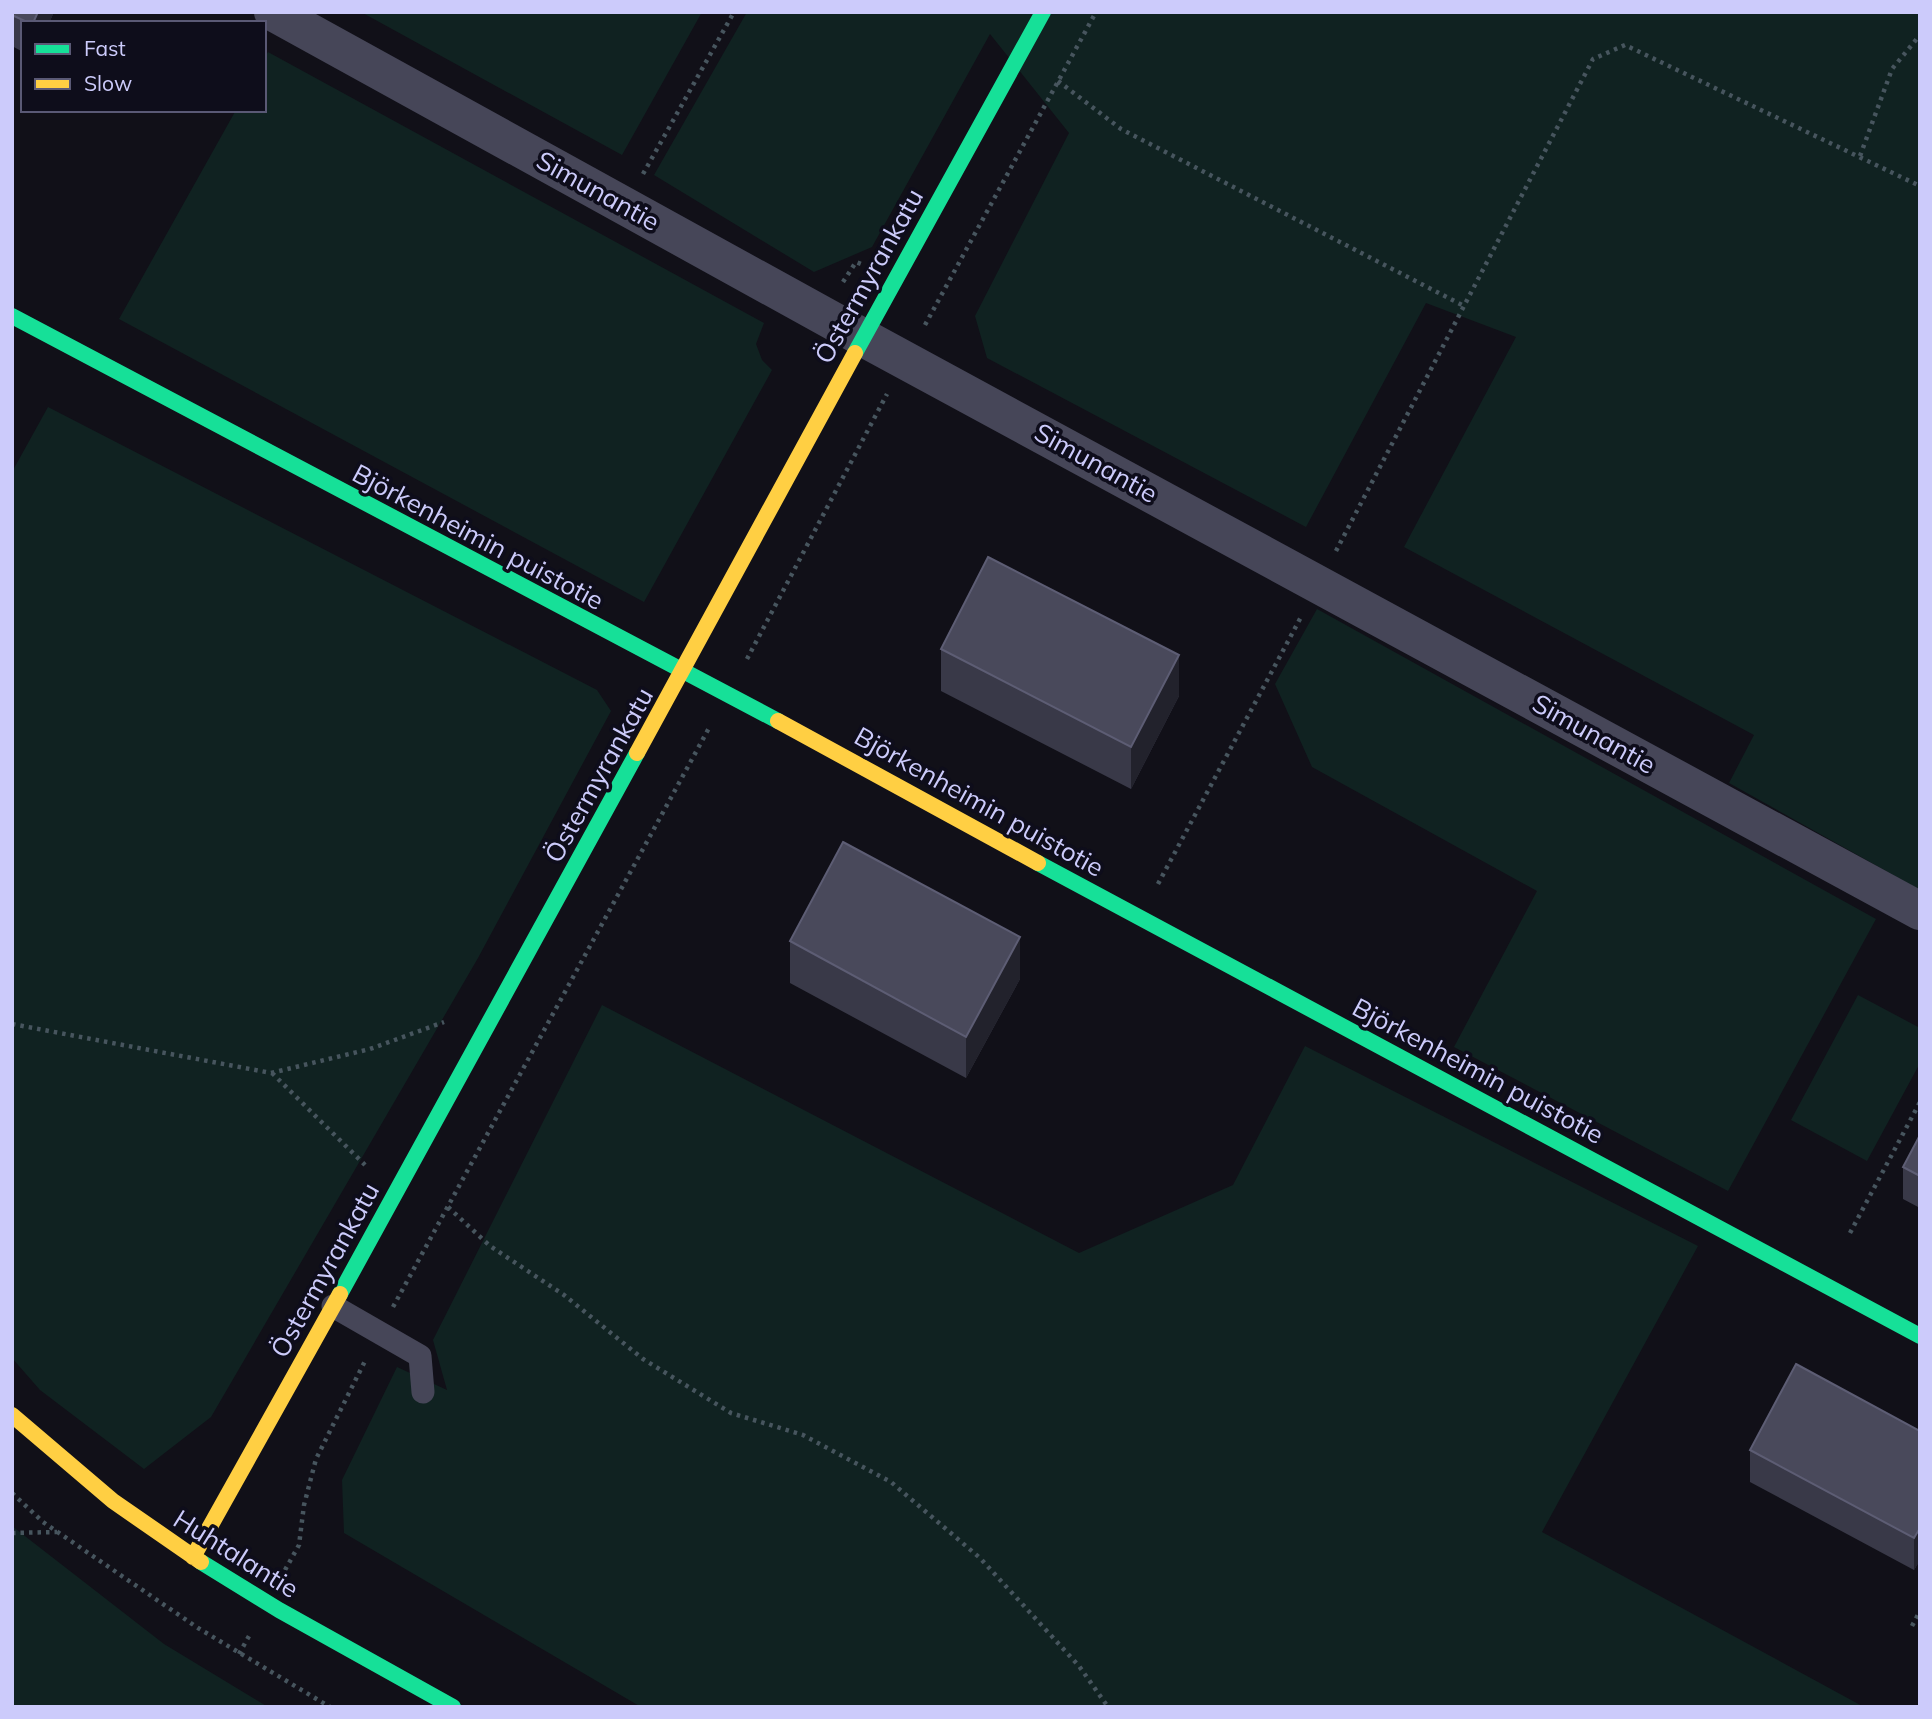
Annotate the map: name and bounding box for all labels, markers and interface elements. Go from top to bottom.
legend [21,21,266,112]
text: Fast [84,35,126,61]
text: Slow [84,70,132,96]
street label: Simunantie [531,143,666,238]
street label: Östermyrankatu [807,182,930,369]
street label: Simunantie [1029,415,1164,510]
street label: Björkenheimin puistotie [347,456,610,617]
street label: Östermyrankatu [537,681,660,868]
street label: Simunantie [1527,686,1662,781]
street label: Björkenheimin puistotie [849,719,1110,884]
street label: Björkenheimin puistotie [1347,990,1610,1151]
street label: Östermyrankatu [263,1176,386,1363]
street label: Huhtalantie [168,1502,305,1605]

